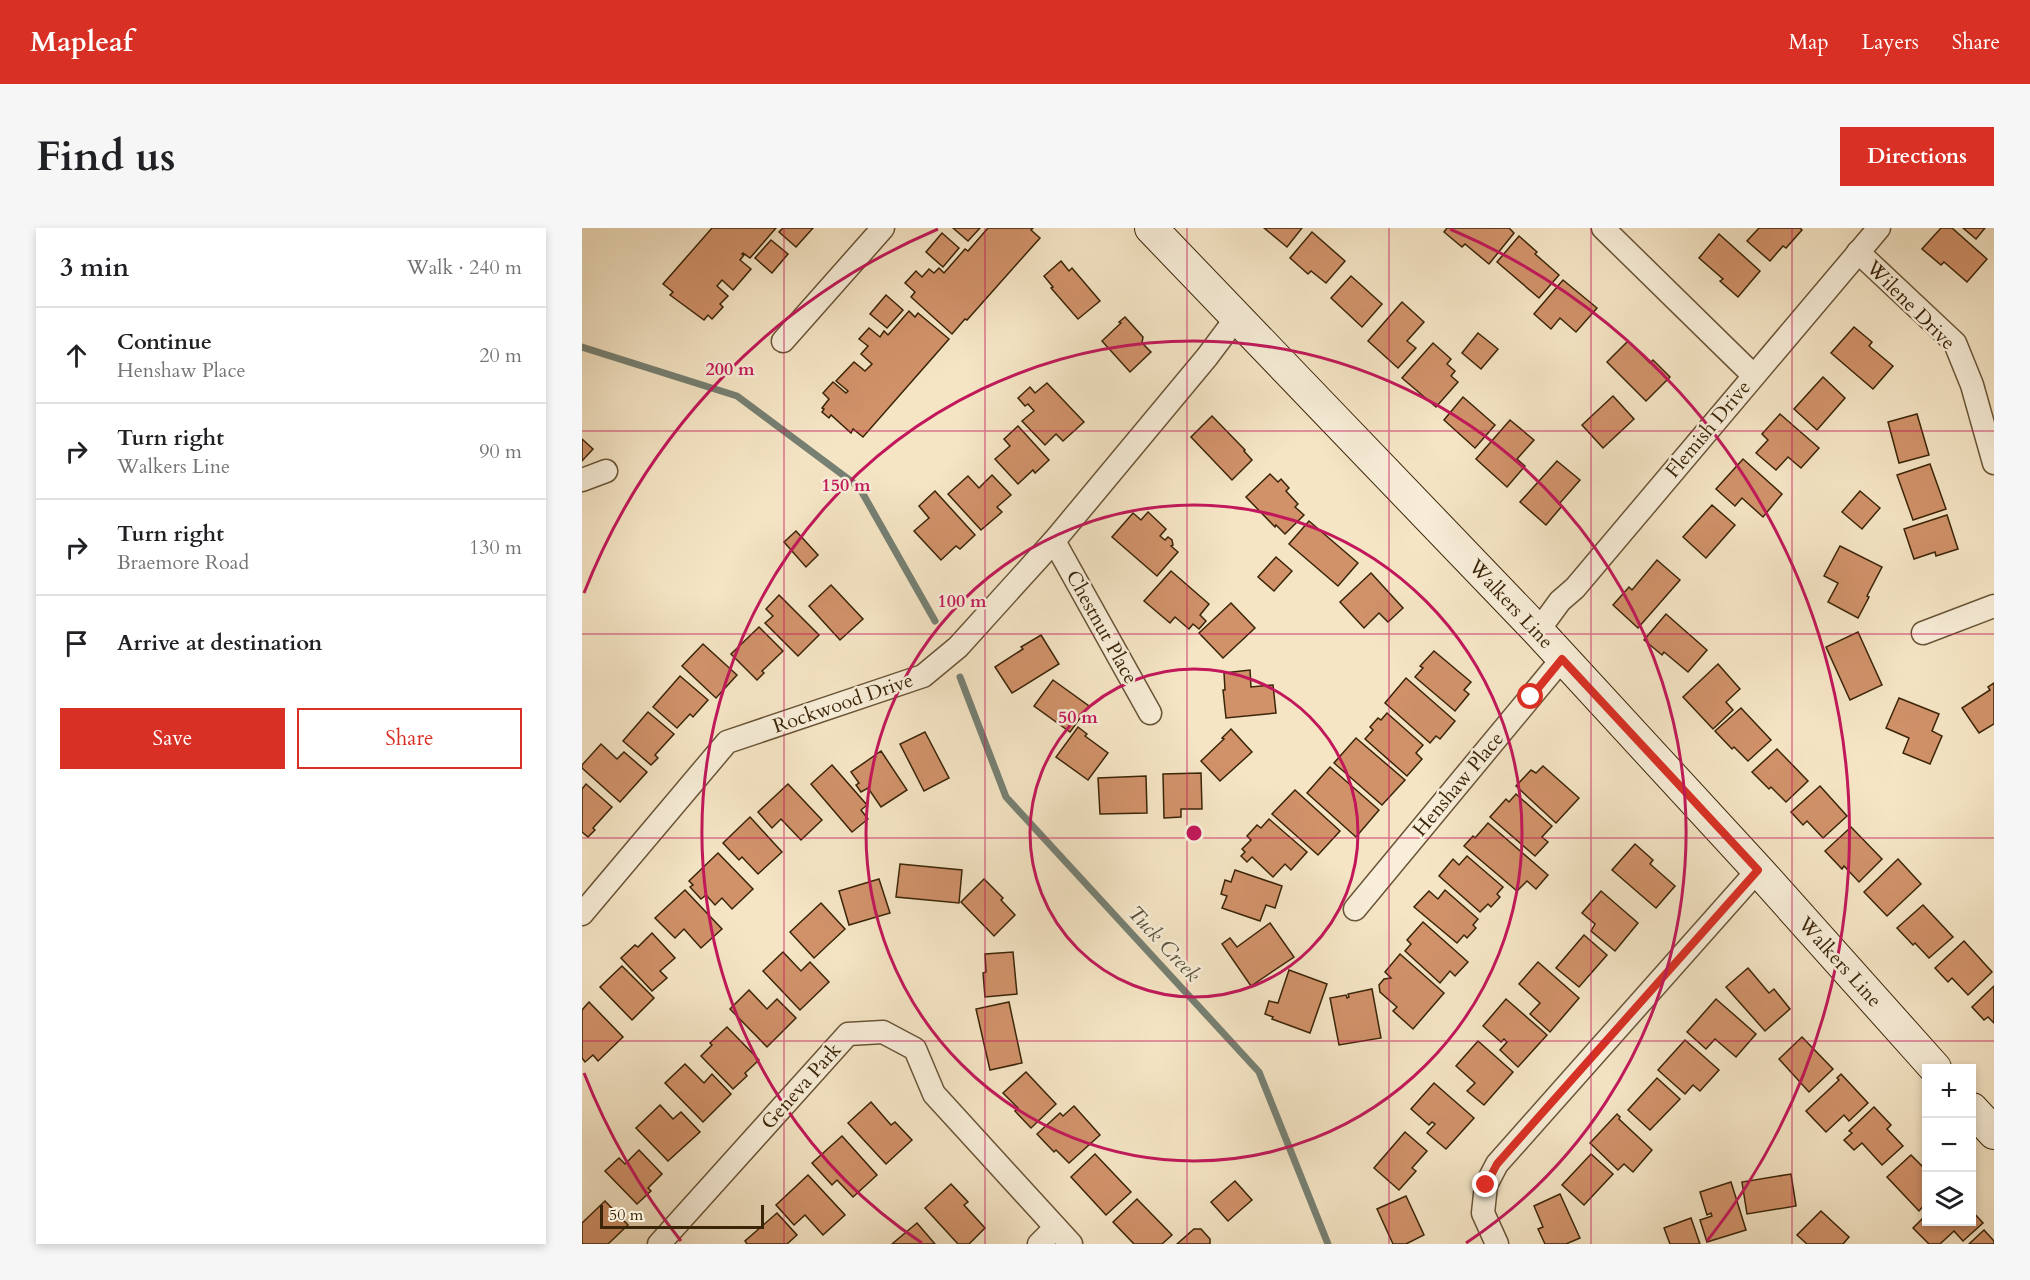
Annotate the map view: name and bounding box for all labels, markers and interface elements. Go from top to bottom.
text: Mapleaf [30,23,133,61]
text: Map [1789,28,1829,57]
text: Layers [1862,28,1919,57]
text: Share [1952,28,2000,57]
button: Directions [1840,127,1994,186]
text: Find us [36,128,176,185]
text: 3 min [60,250,129,285]
text: Walk · 240 m [407,254,522,281]
street label: Wilene Drive [1860,254,1962,356]
text: Continue [117,327,212,357]
icon: ahead [60,339,93,372]
text: 20 m [479,342,522,369]
text: Henshaw Place [117,357,246,384]
text: 200 m [705,357,755,382]
street label: Flemish Drive [1659,375,1757,483]
text: Turn right [117,423,224,453]
icon: right [60,435,93,468]
text: 90 m [479,438,522,465]
text: Walkers Line [117,453,230,480]
text: 150 m [821,473,871,498]
text: Turn right [117,519,224,549]
icon: right [60,531,93,564]
text: 130 m [469,534,522,561]
text: Braemore Road [117,549,249,576]
street label: Walkers Line [1462,553,1559,655]
street label: Chestnut Place [1060,565,1144,689]
text: 100 m [937,589,987,614]
icon: arrive [60,627,93,660]
text: Arrive at destination [117,628,322,658]
street label: Rockwood Drive [769,666,917,740]
route start [1517,683,1543,709]
text: 50 m [1058,705,1098,730]
button: Save [60,708,285,769]
button: Share [297,708,522,769]
street label: Henshaw Place [1406,726,1510,842]
centre of rings [1184,823,1204,843]
water label: Tuck Creek [1121,899,1207,989]
street label: Walkers Line [1791,910,1888,1013]
street label: Geneva Park [755,1037,847,1135]
map controls [1922,1064,1976,1226]
button: + [1922,1064,1976,1118]
button: − [1922,1118,1976,1172]
route end [1472,1171,1498,1197]
button: layers [1922,1172,1976,1226]
scale bar [600,1202,764,1230]
text: 50 m [609,1204,643,1226]

